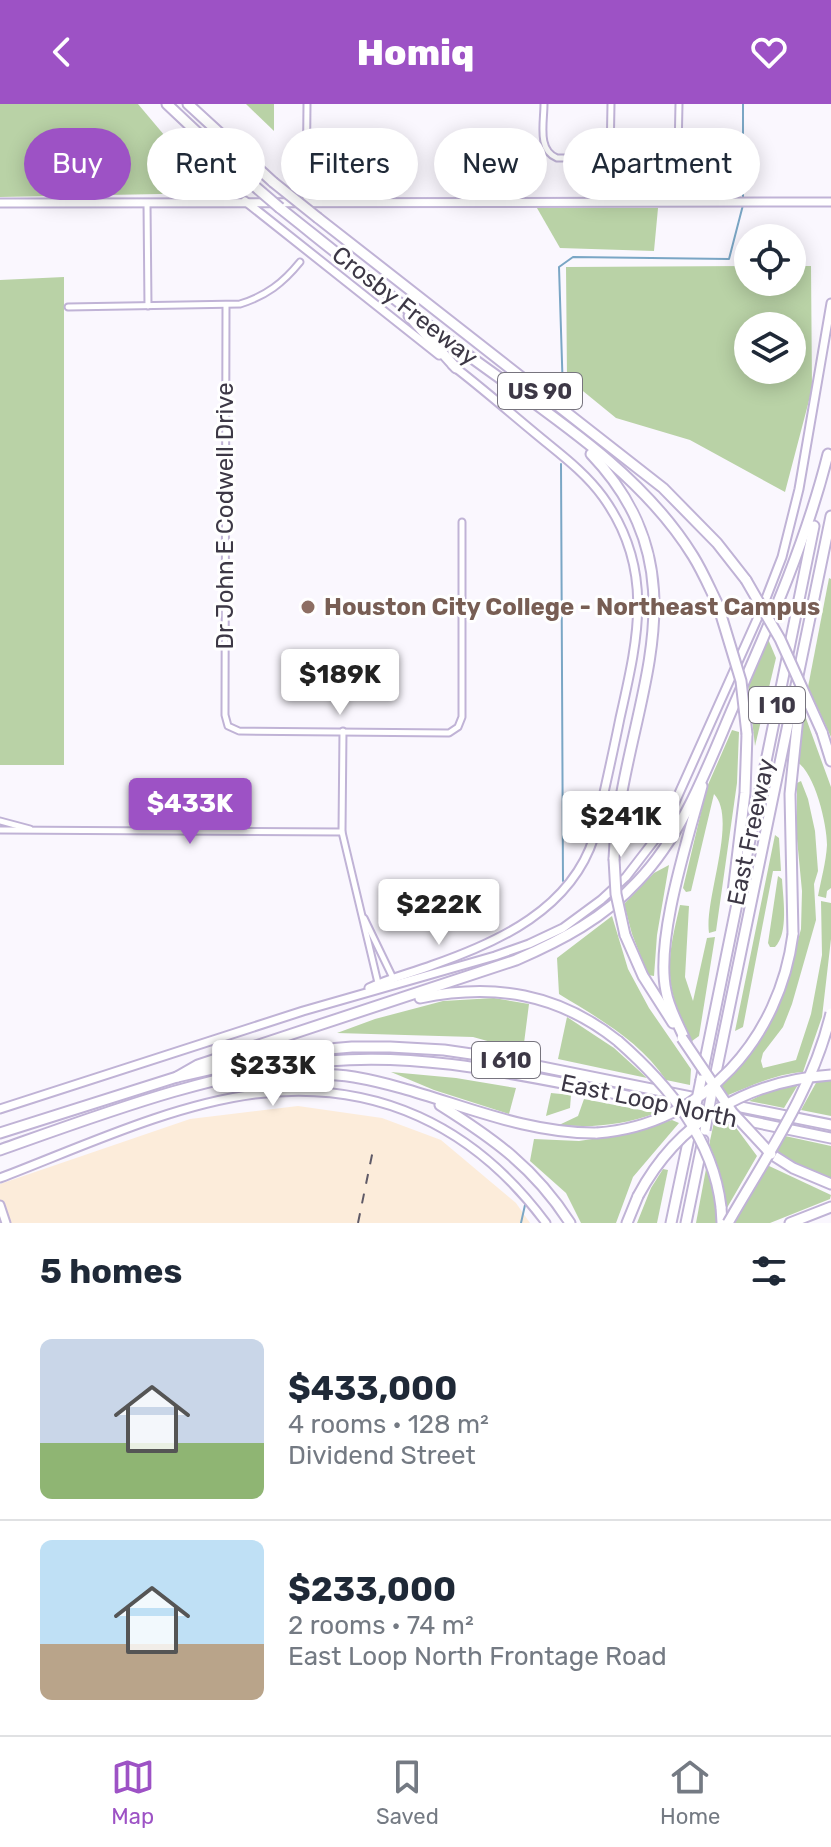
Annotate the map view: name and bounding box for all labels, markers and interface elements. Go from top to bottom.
icon: back [40,30,84,74]
icon: heart [747,30,791,74]
text: Homiq [357,31,474,74]
chip: Buy [24,128,131,200]
chip: Rent [147,128,265,200]
chip: Filters [281,128,418,200]
chip: New [434,128,547,200]
chip: Apartment [563,128,760,200]
map controls [734,224,806,384]
button: locate [734,224,806,296]
street label: Crosby Freeway [326,240,484,372]
button: layers [734,312,806,384]
road number: US 90 [498,373,582,409]
street label: Dr John E Codwell Drive [211,382,239,650]
place label: Houston City College - Northeast Campus [324,593,820,621]
marker: Houston City College - Northeast Campus [299,598,317,616]
pin: $189K [284,649,396,717]
text: $189K [299,659,381,690]
road number: I 10 [749,687,805,723]
street label: East Freeway [722,756,780,908]
pin: $433K [134,778,246,846]
text: $433K [147,788,233,819]
pin: $241K [565,791,677,859]
text: $241K [580,801,662,832]
pin: $222K [383,879,495,947]
text: $222K [396,889,482,920]
pin: $233K [217,1040,329,1108]
road number: I 610 [472,1042,540,1078]
text: $233K [230,1050,316,1081]
street label: East Loop North [558,1069,740,1133]
icon: filters [747,1249,791,1293]
text: 5 homes [40,1251,182,1292]
text: $433,000 [288,1368,457,1409]
icon: home [104,1371,200,1467]
text: 4 rooms · 128 m² [288,1409,489,1440]
text: Dividend Street [288,1440,476,1471]
text: $233,000 [288,1569,456,1610]
icon: home [104,1572,200,1668]
text: 2 rooms · 74 m² [288,1610,474,1641]
text: East Loop North Frontage Road [288,1641,667,1672]
tab: Map [111,1755,155,1830]
tab: Saved [376,1755,439,1830]
tab: Home [660,1755,720,1830]

